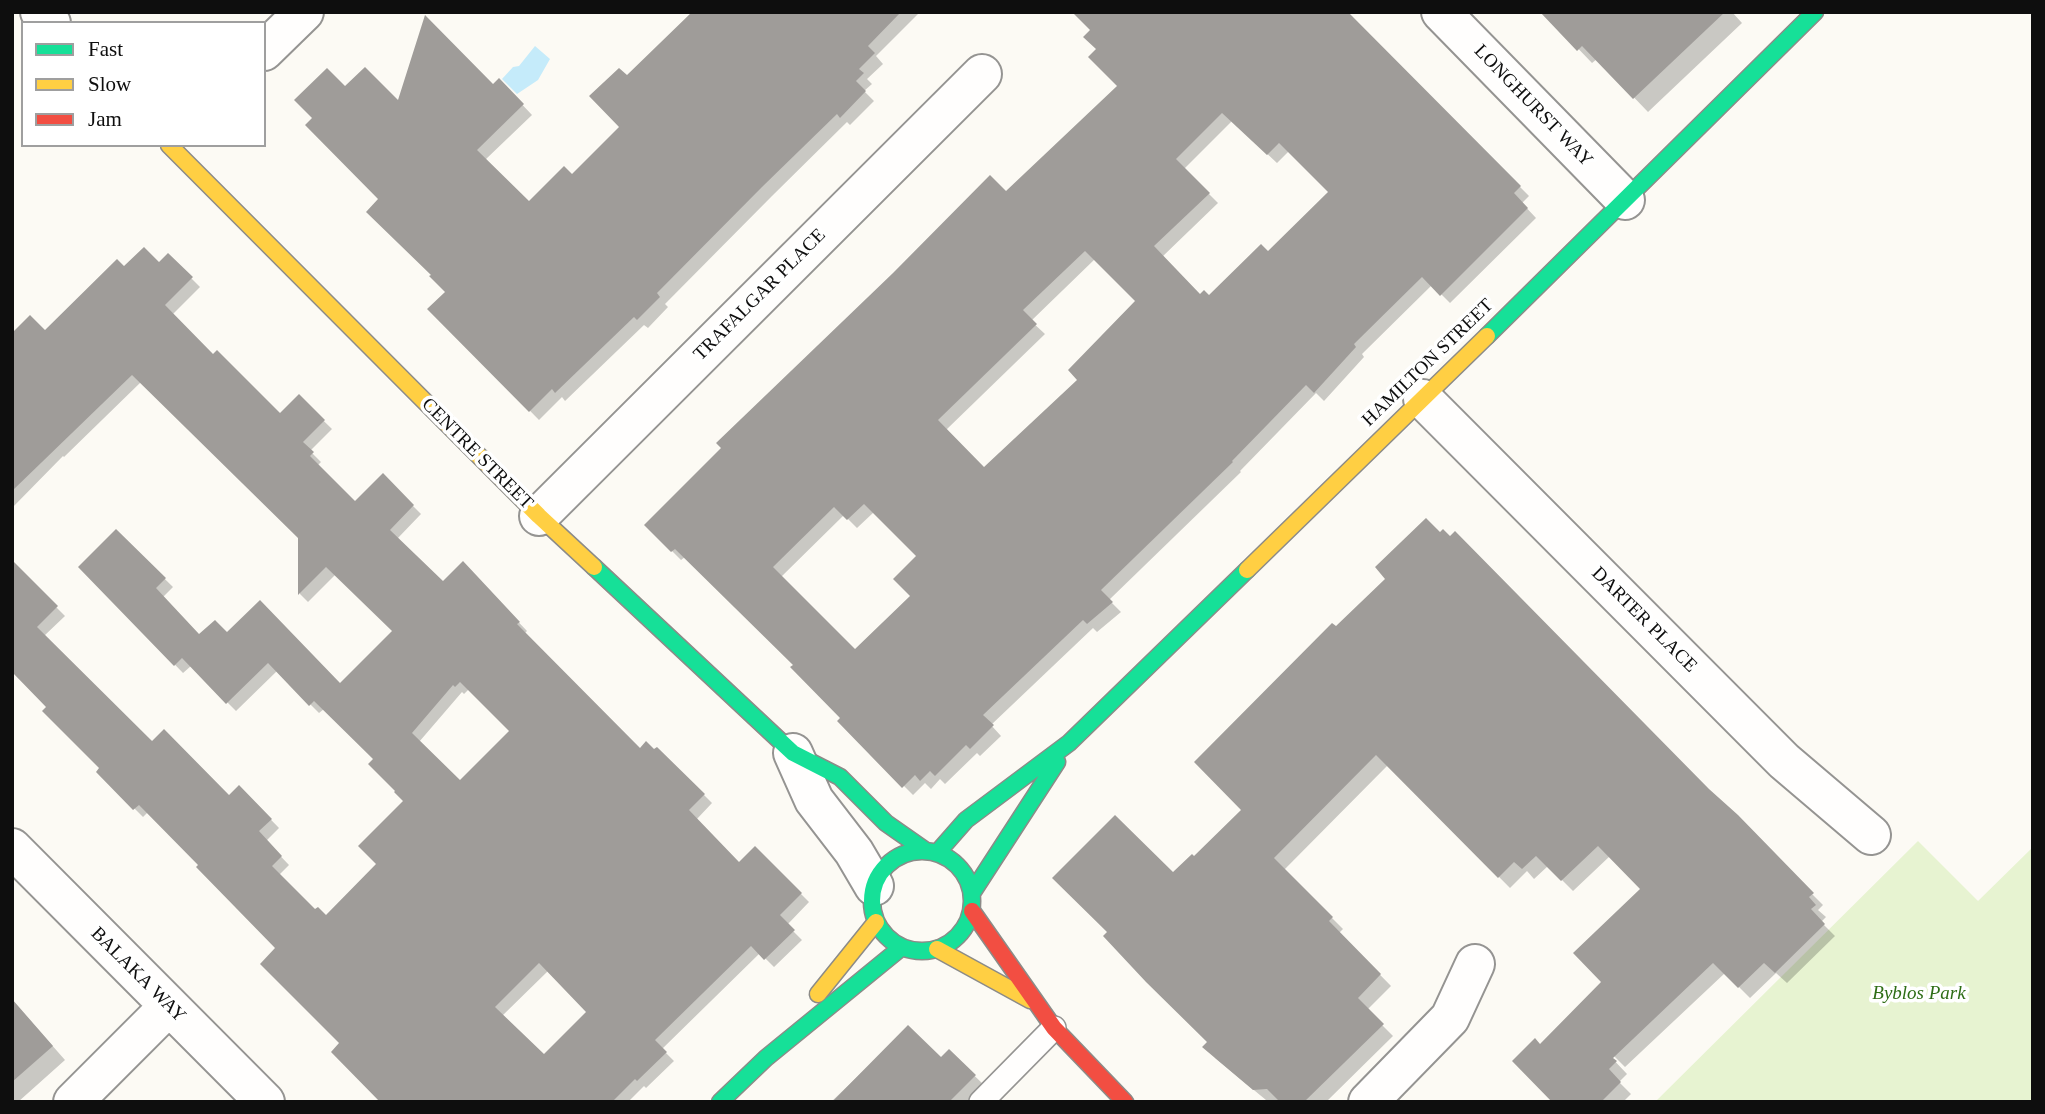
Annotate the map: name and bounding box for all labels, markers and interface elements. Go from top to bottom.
legend [21,21,266,147]
text: Fast [88,37,123,61]
street label: LONGHURST WAY [1469,40,1597,172]
text: Slow [88,72,131,96]
text: Jam [88,107,122,131]
street label: TRAFALGAR PLACE [689,224,831,366]
street label: HAMILTON STREET [1358,294,1498,432]
street label: CENTRE STREET [417,394,537,514]
street label: DARTER PLACE [1587,563,1701,677]
street label: BALAKA WAY [86,923,190,1027]
park label: Byblos Park [1872,983,1966,1005]

